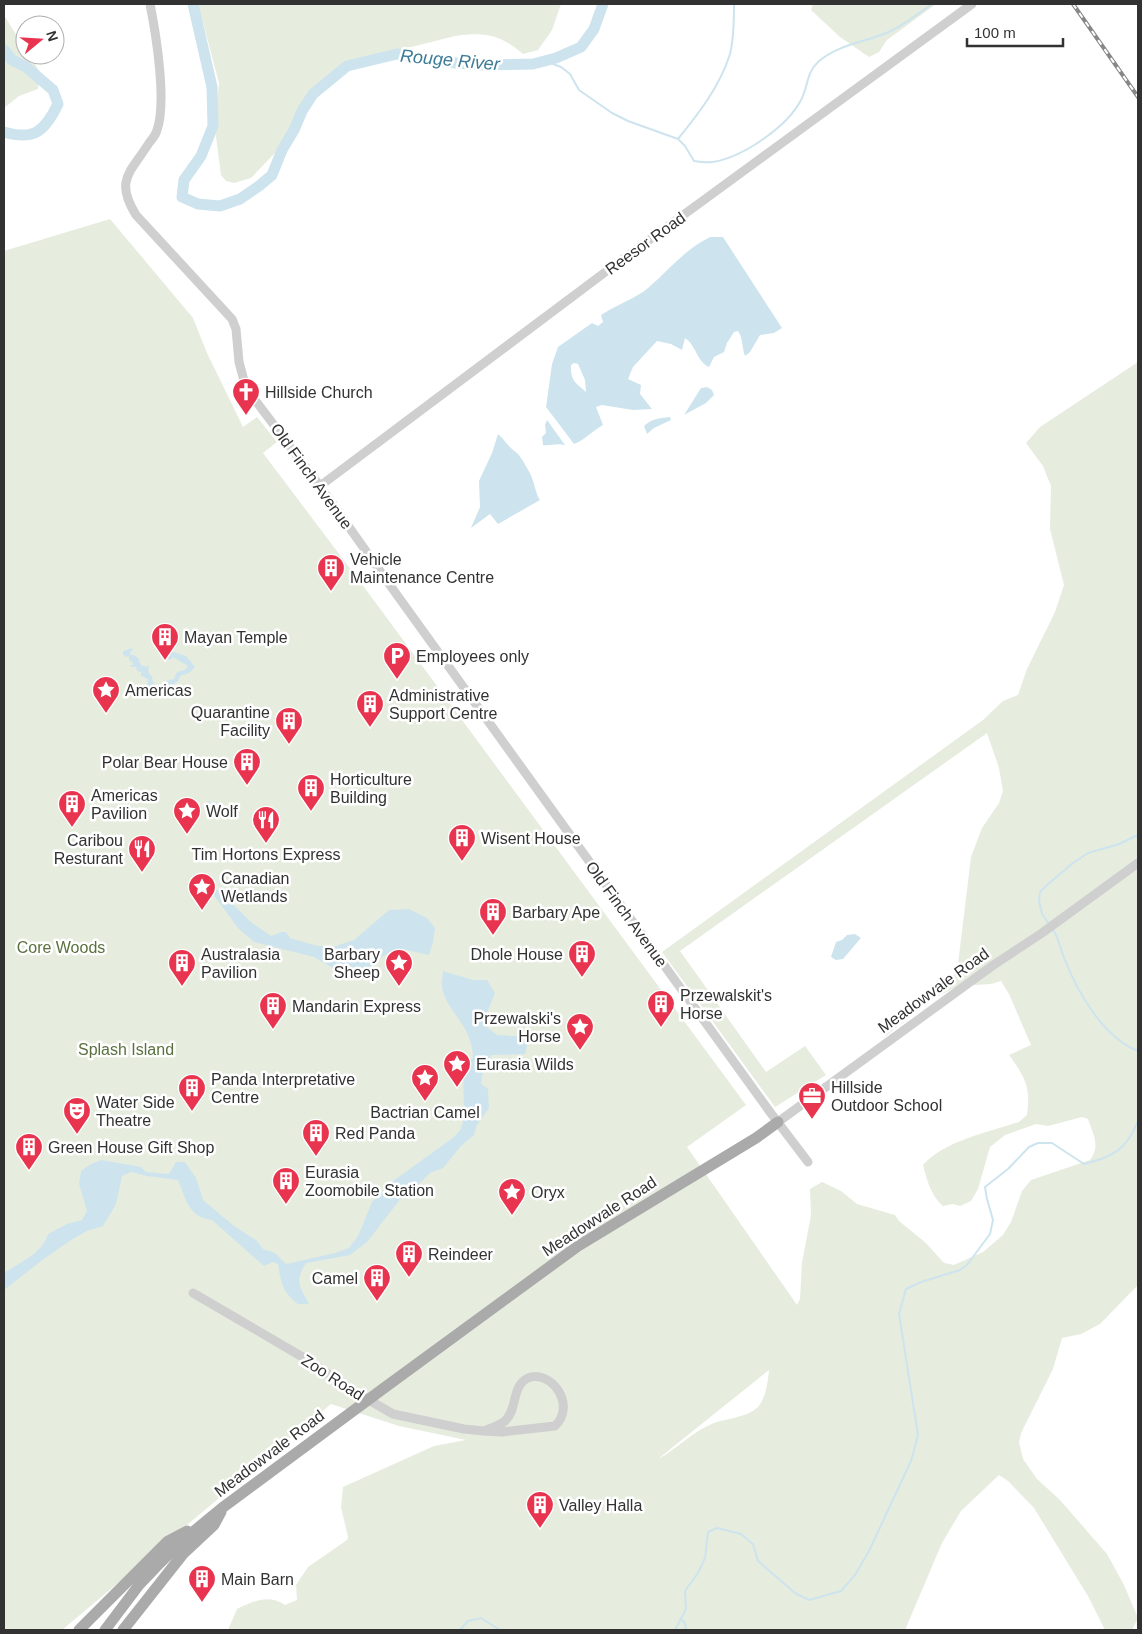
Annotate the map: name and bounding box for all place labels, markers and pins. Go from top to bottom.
church icon: Hillside Church [231,377,261,416]
place label: Hillside Church [265,384,373,401]
place label: Vehicle Maintenance Centre [350,551,494,586]
building icon: Vehicle Maintenance Centre [316,553,346,592]
building icon: Mayan Temple [150,622,180,661]
place label: Mayan Temple [184,629,288,646]
parking icon: Employees only [382,641,412,680]
place label: Employees only [416,648,529,665]
place icon: Americas [91,675,121,714]
place label: Americas [125,682,192,699]
place label: Administrative Support Centre [389,687,498,722]
building icon: Administrative Support Centre [355,689,385,728]
place label: Quarantine Facility [191,704,270,739]
building icon: Quarantine Facility [274,706,304,745]
building icon: Polar Bear House [232,747,262,786]
place label: Polar Bear House [102,754,228,771]
place label: Horticulture Building [330,771,412,806]
building icon: Horticulture Building [296,773,326,812]
place label: Americas Pavilion [91,787,158,822]
building icon: Americas Pavilion [57,789,87,828]
place icon: Wolf [172,796,202,835]
place label: Wolf [206,803,238,820]
restaurant icon: Tim Hortons Express [251,805,281,844]
building icon: Wisent House [447,823,477,862]
place label: Wisent House [481,830,581,847]
place label: Caribou Resturant [54,832,124,867]
restaurant icon: Caribou Resturant [127,834,157,873]
place label: Tim Hortons Express [192,846,340,863]
place label: Canadian Wetlands [221,870,290,905]
place icon: Canadian Wetlands [187,872,217,911]
building icon: Barbary Ape [478,897,508,936]
place label: Barbary Ape [512,904,600,921]
building icon: Dhole House [567,939,597,978]
place label: Australasia Pavilion [201,946,280,981]
place label: Barbary Sheep [324,946,380,981]
place label: Dhole House [471,946,563,963]
building icon: Australasia Pavilion [167,948,197,987]
place icon: Barbary Sheep [384,948,414,987]
place label: Przewalskit's Horse [680,987,772,1022]
building icon: Przewalskit's Horse [646,989,676,1028]
building icon: Mandarin Express [258,991,288,1030]
place label: Mandarin Express [292,998,421,1015]
place label: Przewalski's Horse [473,1010,561,1045]
place icon: Przewalski's Horse [565,1012,595,1051]
place icon: Eurasia Wilds [442,1049,472,1088]
place label: Eurasia Wilds [476,1056,574,1073]
place icon: Bactrian Camel [410,1063,440,1102]
place label: Panda Interpretative Centre [211,1071,355,1106]
building icon: Panda Interpretative Centre [177,1073,207,1112]
place label: Hillside Outdoor School [831,1079,942,1114]
office icon: Hillside Outdoor School [797,1081,827,1120]
place label: Water Side Theatre [96,1094,175,1129]
theatre icon: Water Side Theatre [62,1096,92,1135]
place label: Bactrian Camel [370,1104,480,1121]
building icon: Red Panda [301,1118,331,1157]
place label: Red Panda [335,1125,415,1142]
building icon: Green House Gift Shop [14,1132,44,1171]
place label: Green House Gift Shop [48,1139,214,1156]
place label: Eurasia Zoomobile Station [305,1164,434,1199]
building icon: Eurasia Zoomobile Station [271,1166,301,1205]
place icon: Oryx [497,1177,527,1216]
place label: Oryx [531,1184,565,1201]
building icon: Reindeer [394,1239,424,1278]
place label: Reindeer [428,1246,494,1263]
building icon: Camel [362,1263,392,1302]
place label: Camel [312,1270,358,1287]
building icon: Valley Halla [525,1490,555,1529]
place label: Valley Halla [559,1497,642,1514]
building icon: Main Barn [187,1564,217,1603]
place label: Main Barn [221,1571,294,1588]

